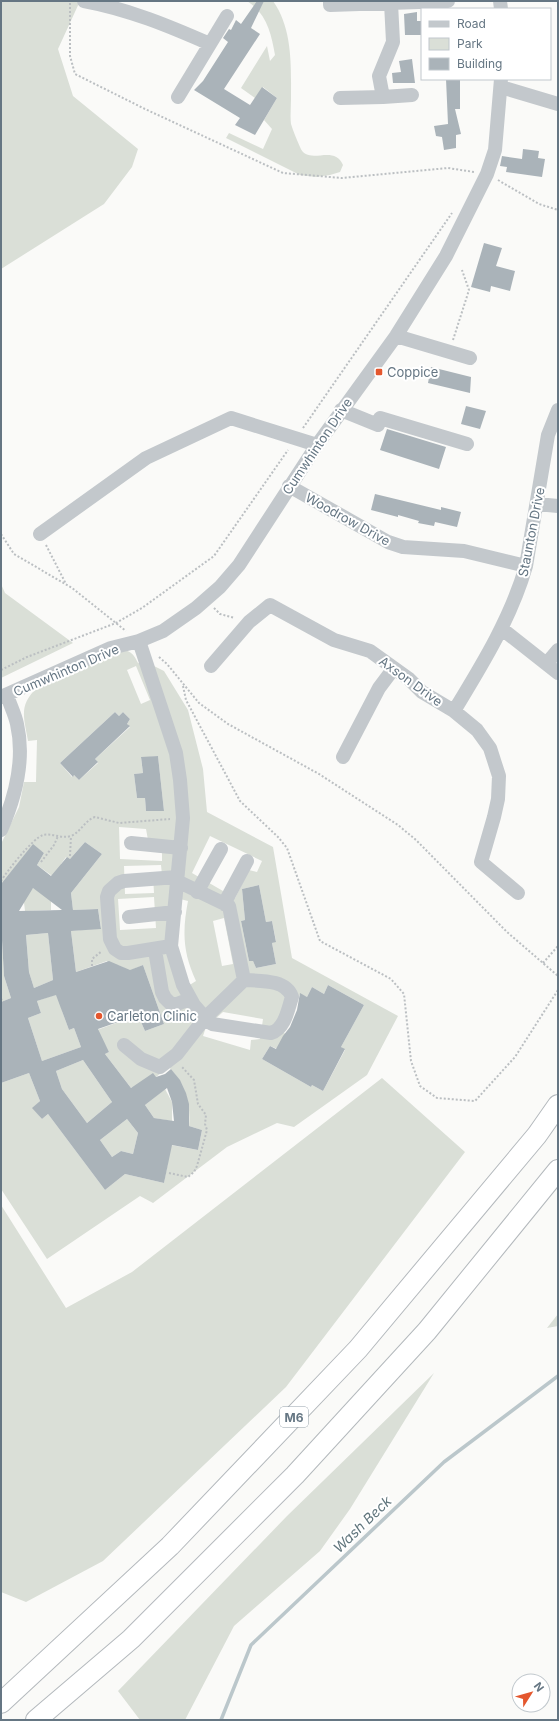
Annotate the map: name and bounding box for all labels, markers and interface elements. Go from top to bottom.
legend [421,8,551,80]
text: Road [457,16,486,31]
text: Park [457,36,483,51]
text: Building [457,56,502,71]
place label: Coppice [387,364,438,380]
marker: Coppice [374,367,384,377]
street label: Cumwhinton Drive [279,395,355,497]
street label: Staunton Drive [514,486,548,578]
street label: Woodrow Drive [303,489,393,549]
street label: Cumwhinton Drive [11,641,121,699]
street label: Axson Drive [376,653,446,709]
place label: Carleton Clinic [107,1008,197,1024]
marker: Carleton Clinic [94,1011,104,1021]
road number: M6 [280,1407,308,1427]
water label: Wash Beck [329,1492,395,1556]
north arrow [511,1673,551,1713]
text: N [531,1679,547,1695]

